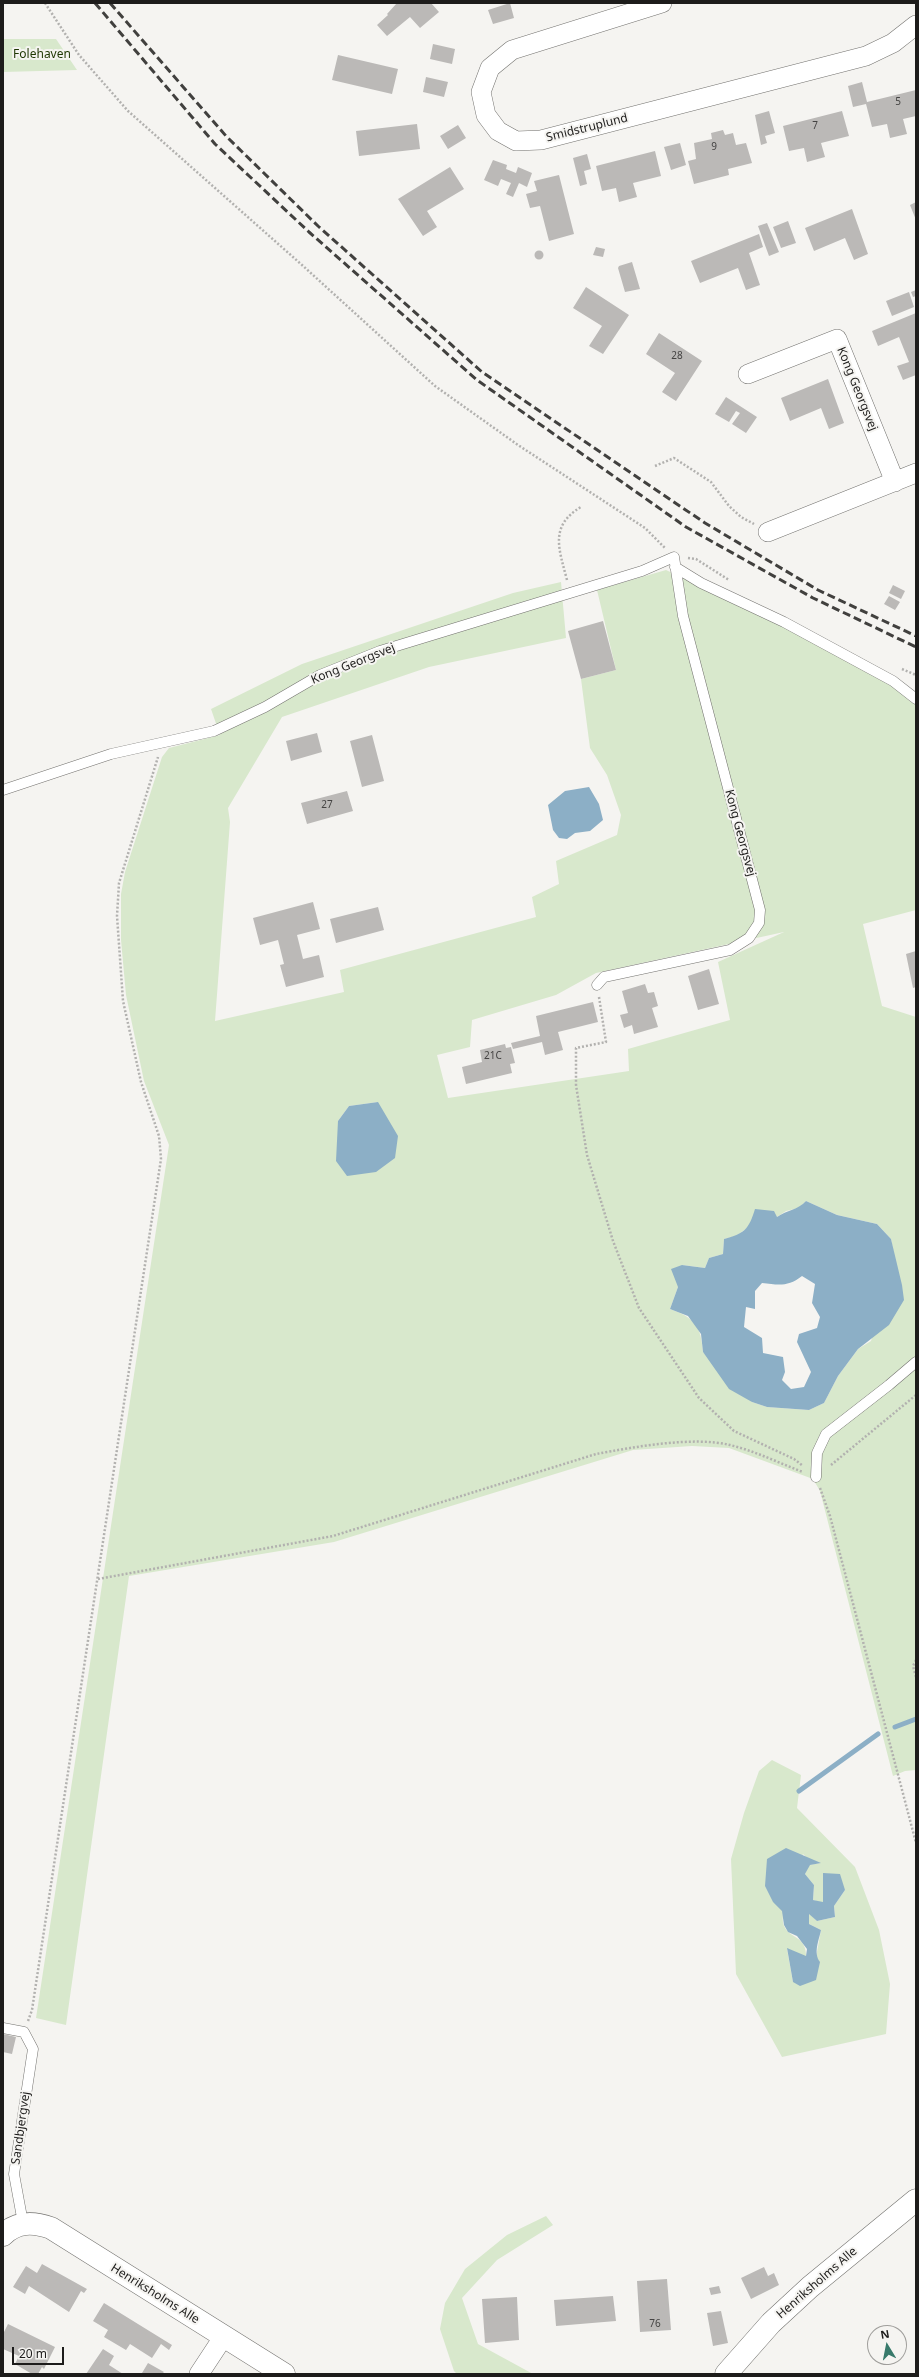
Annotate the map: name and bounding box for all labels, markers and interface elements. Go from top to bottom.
park label: Folehaven [13,48,71,62]
house number: 5 [895,96,901,108]
street label: Smidstruplund [545,111,629,145]
house number: 7 [812,120,818,132]
house number: 9 [711,141,717,153]
street label: Kong Georgsvej [834,345,880,433]
house number: 28 [671,350,683,362]
street label: Kong Georgsvej [309,641,397,687]
street label: Kong Georgsvej [721,788,759,878]
house number: 27 [321,799,333,811]
house number: 21C [484,1050,502,1062]
street label: Sandbjergvej [9,2091,33,2165]
street label: Henriksholms Alle [774,2244,860,2322]
street label: Henriksholms Alle [108,2261,202,2327]
house number: 76 [649,2318,661,2330]
north arrow [867,2325,907,2365]
text: N [879,2326,891,2342]
scale bar [14,2339,66,2365]
text: 20 m [19,2345,47,2362]

